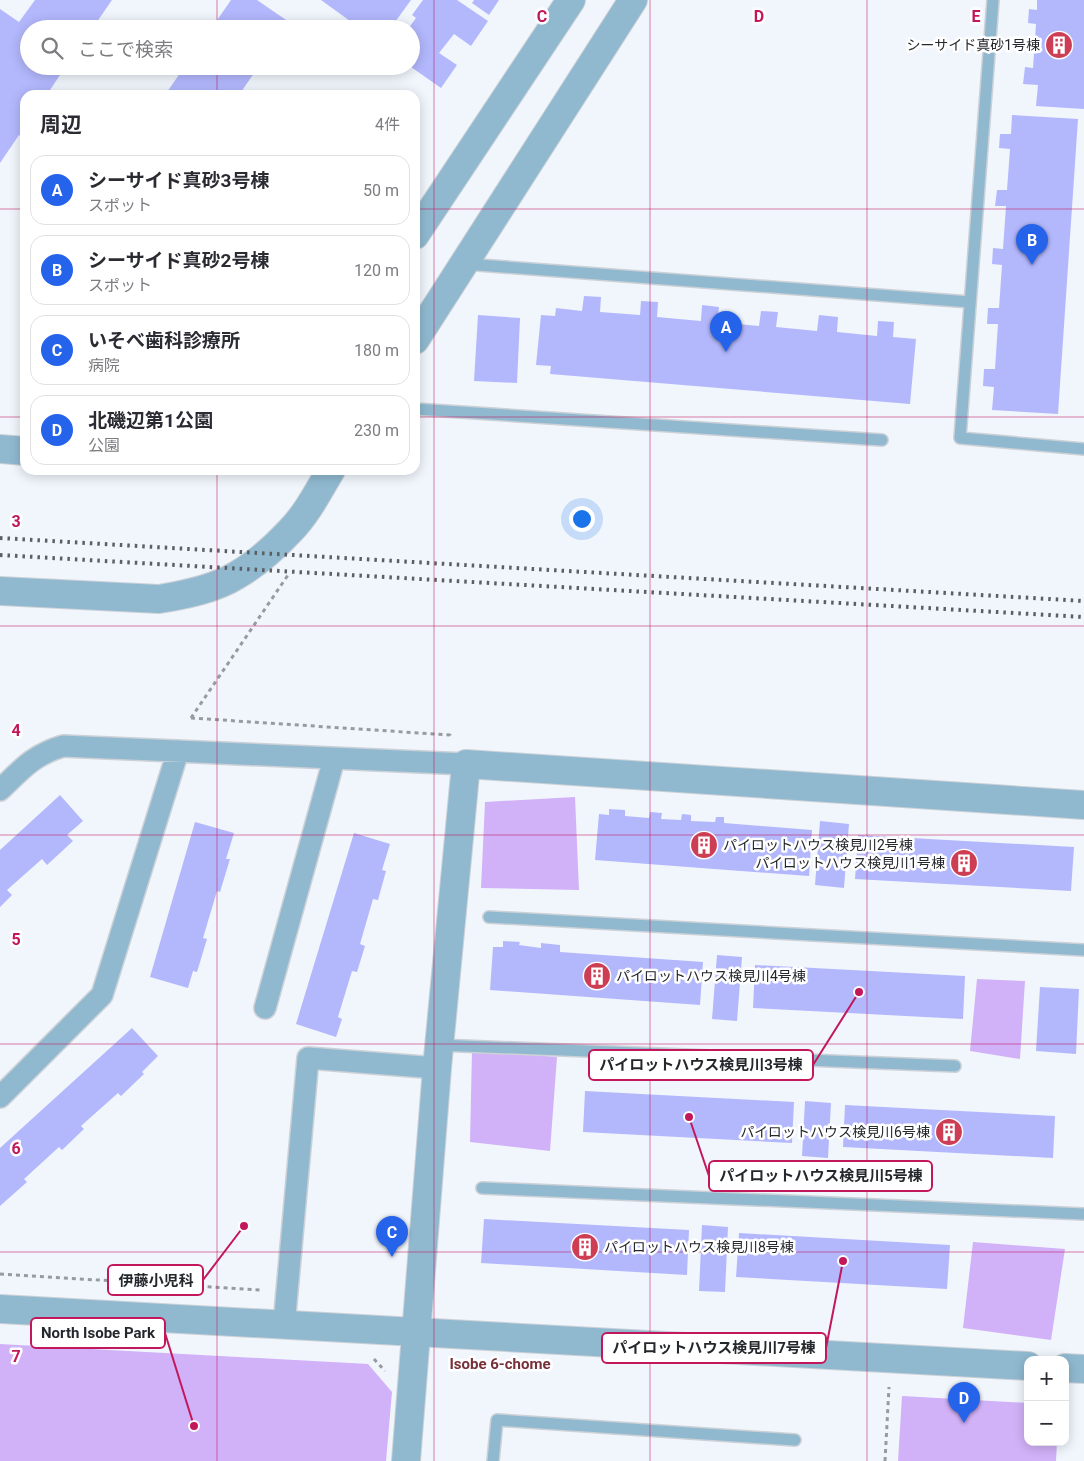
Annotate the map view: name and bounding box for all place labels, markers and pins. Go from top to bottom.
building icon: シーサイド真砂1号棟 [1044,30,1074,60]
place label: シーサイド真砂1号棟 [906,37,1040,53]
pin: B [1016,224,1048,265]
pin: A [710,311,742,352]
building icon: パイロットハウス検見川2号棟 [689,830,719,860]
place label: パイロットハウス検見川2号棟 [723,837,913,853]
building icon: パイロットハウス検見川1号棟 [949,848,979,878]
place label: パイロットハウス検見川1号棟 [755,855,945,871]
building icon: パイロットハウス検見川4号棟 [582,961,612,991]
place label: パイロットハウス検見川4号棟 [616,968,806,984]
callout: パイロットハウス検見川3号棟 [589,1050,813,1080]
building icon: パイロットハウス検見川6号棟 [934,1117,964,1147]
place label: パイロットハウス検見川6号棟 [740,1124,930,1140]
callout: パイロットハウス検見川5号棟 [709,1161,932,1191]
pin: C [376,1216,408,1257]
building icon: パイロットハウス検見川8号棟 [570,1232,600,1262]
place label: パイロットハウス検見川8号棟 [604,1239,794,1255]
callout: 伊藤小児科 [108,1265,203,1295]
callout: North Isobe Park [31,1318,165,1348]
callout: パイロットハウス検見川7号棟 [602,1333,826,1363]
pin: D [948,1382,980,1423]

